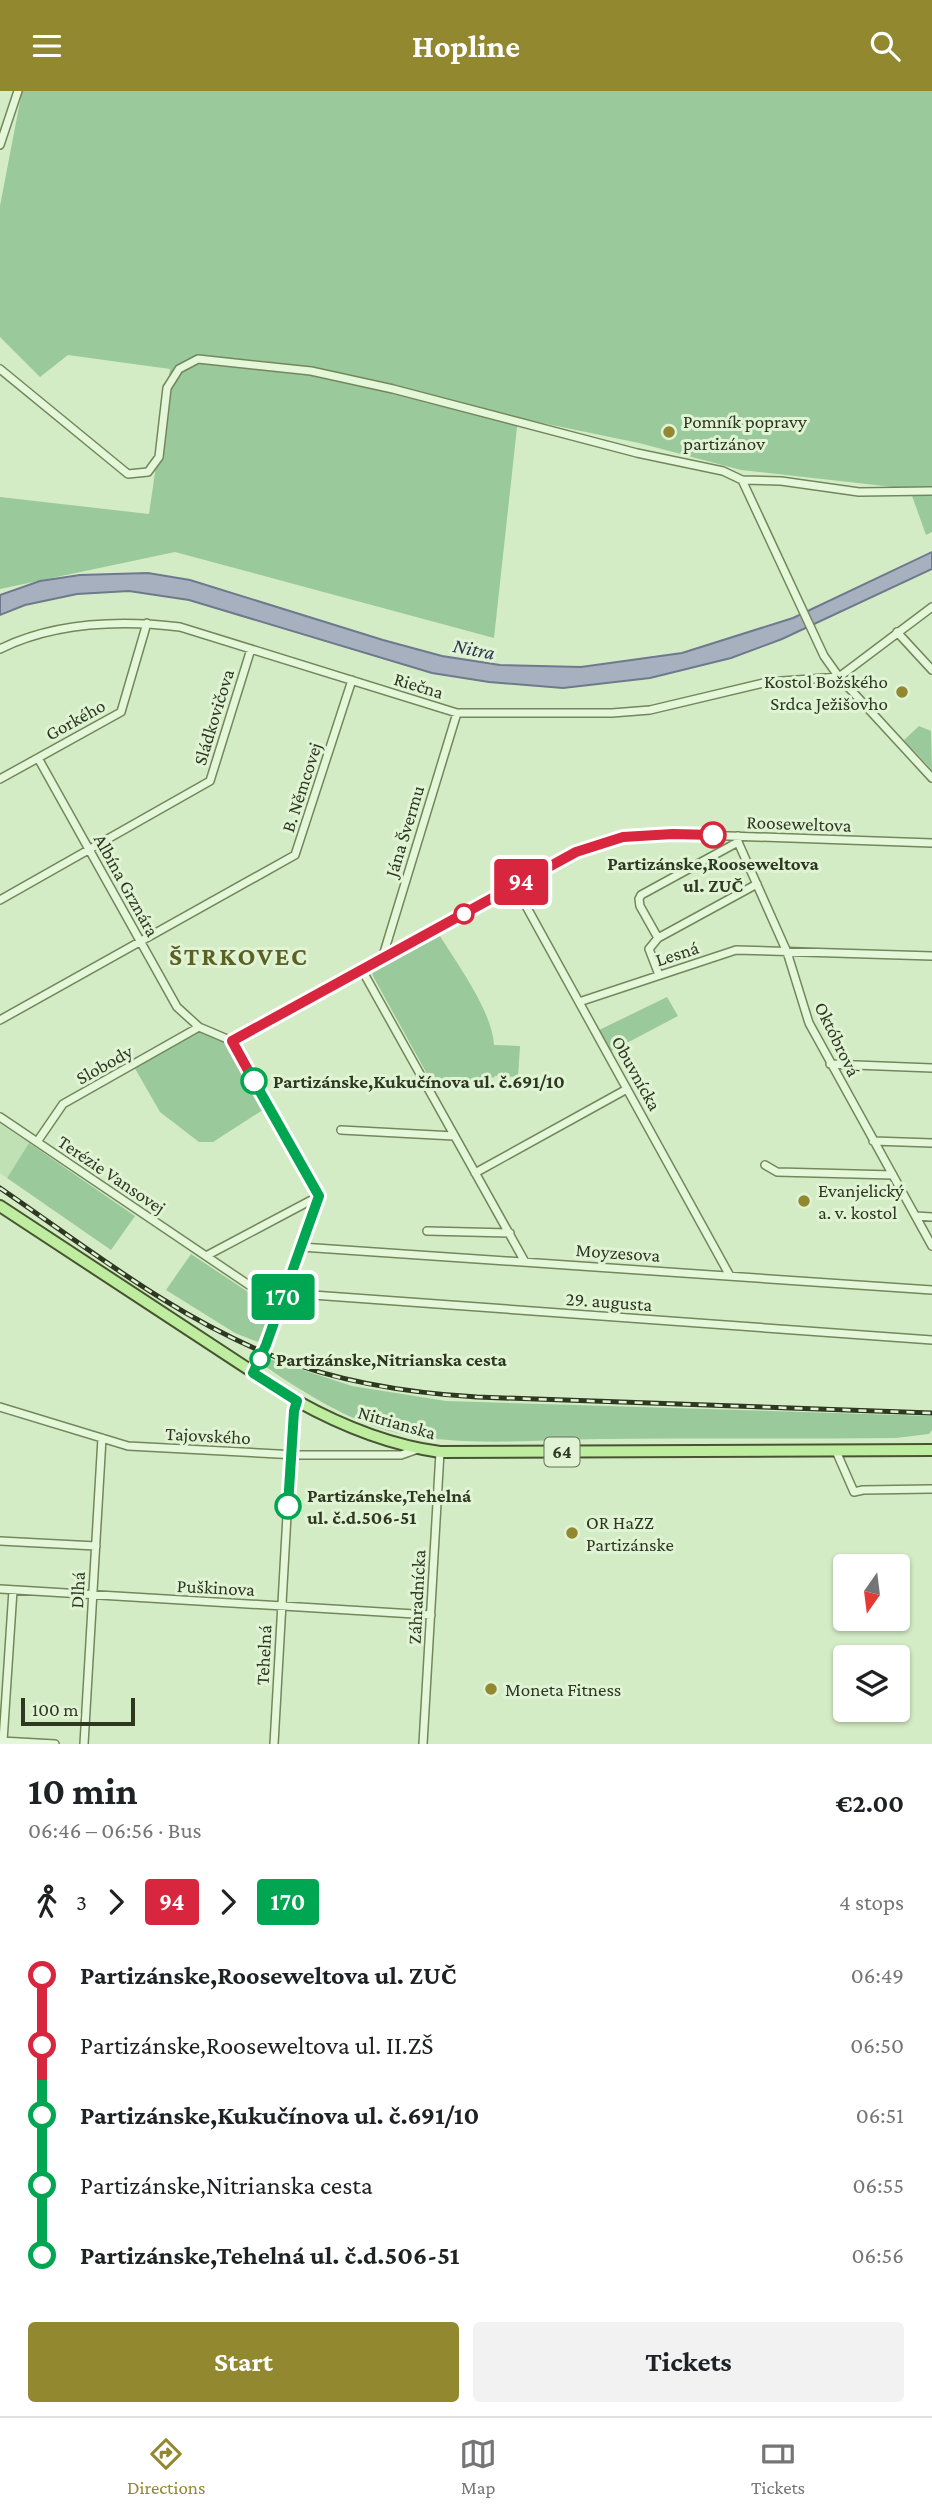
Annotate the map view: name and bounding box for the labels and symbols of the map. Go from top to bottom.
place label: Pomník popravy partizánov [683,411,807,454]
marker: Pomník popravy partizánov [661,424,677,440]
water label: Nitra [451,633,497,665]
street label: Sládkovičova [189,666,238,768]
street label: Riečna [392,668,446,703]
place label: Kostol Božského Srdca Ježišovho [764,671,888,714]
marker: Kostol Božského Srdca Ježišovho [894,684,910,700]
street label: Gorkého [42,694,109,744]
street label: B. Němcovej [277,740,327,835]
street label: Jána Švermu [380,783,428,881]
street label: Rooseweltova [746,811,852,836]
marker: Partizánske,Rooseweltova ul. ZUČ [700,822,726,848]
street label: Albína Grznára [90,830,163,940]
place label: Partizánske,Rooseweltova ul. ZUČ [607,853,820,896]
line badge: 94 [490,859,552,905]
unlabelled marker [454,904,474,924]
street label: Lesná [653,937,702,970]
district label: ŠTRKOVEC [169,942,309,971]
street label: Októbrová [811,999,865,1080]
street label: Obuvnícka [607,1032,666,1114]
street label: Slobody [72,1040,136,1088]
marker: Partizánske,Kukučínova ul. č.691/10 [241,1068,267,1094]
place label: Partizánske,Kukučínova ul. č.691/10 [273,1071,565,1092]
street label: Terézie Vansovej [53,1131,169,1219]
place label: Evanjelický a. v. kostol [818,1180,904,1223]
marker: Evanjelický a. v. kostol [796,1193,812,1209]
street label: Moyzesova [575,1239,661,1266]
line badge: 170 [243,1274,323,1320]
street label: 29. augusta [565,1288,653,1315]
marker: Partizánske,Nitrianska cesta [250,1349,270,1369]
place label: Partizánske,Nitrianska cesta [276,1349,507,1370]
street label: Nitrianska [356,1401,438,1444]
street label: Tajovského [165,1423,251,1449]
road number: 64 [544,1437,580,1467]
place label: Partizánske,Tehelná ul. č.d.506-51 [307,1485,472,1528]
marker: Partizánske,Tehelná ul. č.d.506-51 [275,1493,301,1519]
place label: OR HaZZ Partizánske [586,1512,674,1555]
marker: OR HaZZ Partizánske [564,1525,580,1541]
street label: Záhradnícka [404,1549,429,1645]
north arrow [833,1554,910,1631]
street label: Dlhá [66,1571,89,1609]
street label: Puškinova [176,1575,256,1600]
street label: Tehelná [251,1624,276,1686]
place label: Moneta Fitness [505,1679,621,1700]
marker: Moneta Fitness [483,1681,499,1697]
scale bar [21,1695,135,1727]

